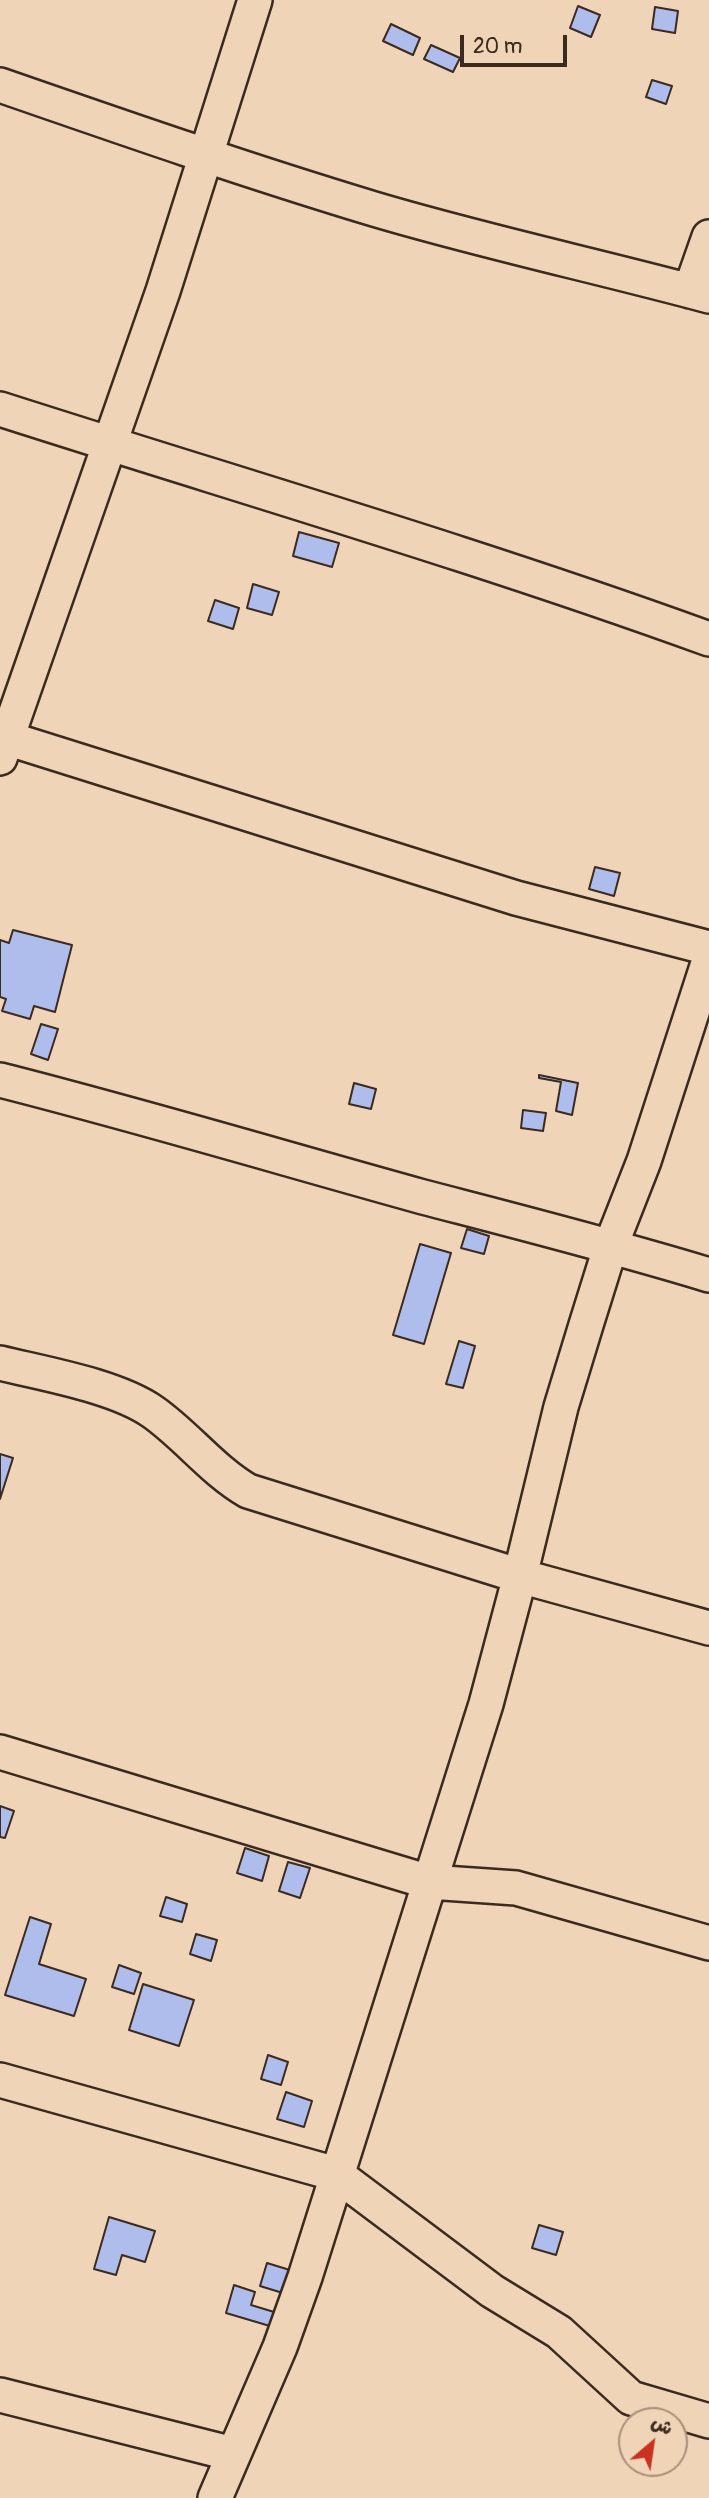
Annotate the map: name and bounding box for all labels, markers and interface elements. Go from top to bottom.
scale bar [464,21,571,65]
text: 20 m [473,33,522,60]
north arrow [618,2407,688,2477]
text: ش [647,2410,677,2441]

